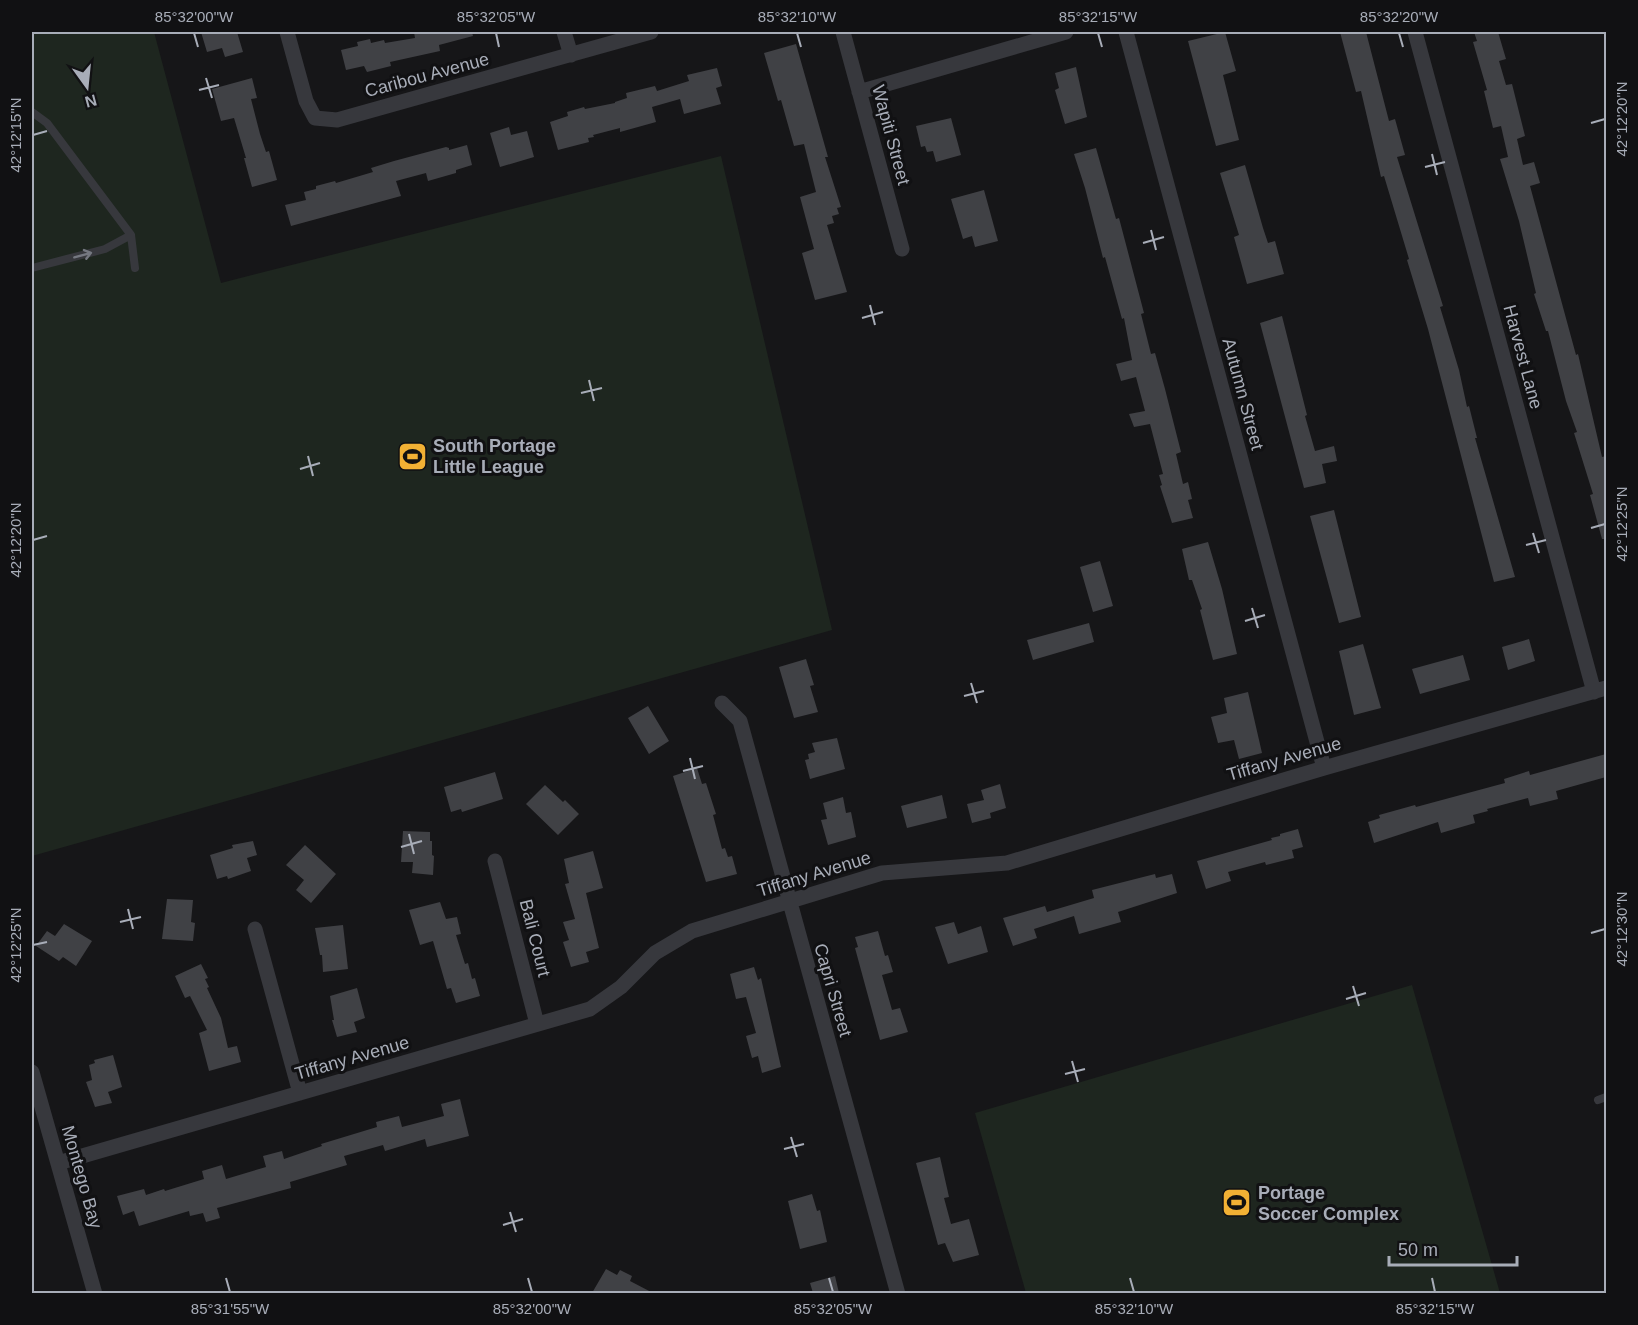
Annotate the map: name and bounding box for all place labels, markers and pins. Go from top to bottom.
place label: South Portage Little League [433,436,556,477]
sports icon: South Portage Little League [396,440,428,472]
place label: Portage Soccer Complex [1258,1183,1399,1224]
sports icon: Portage Soccer Complex [1221,1187,1253,1219]

